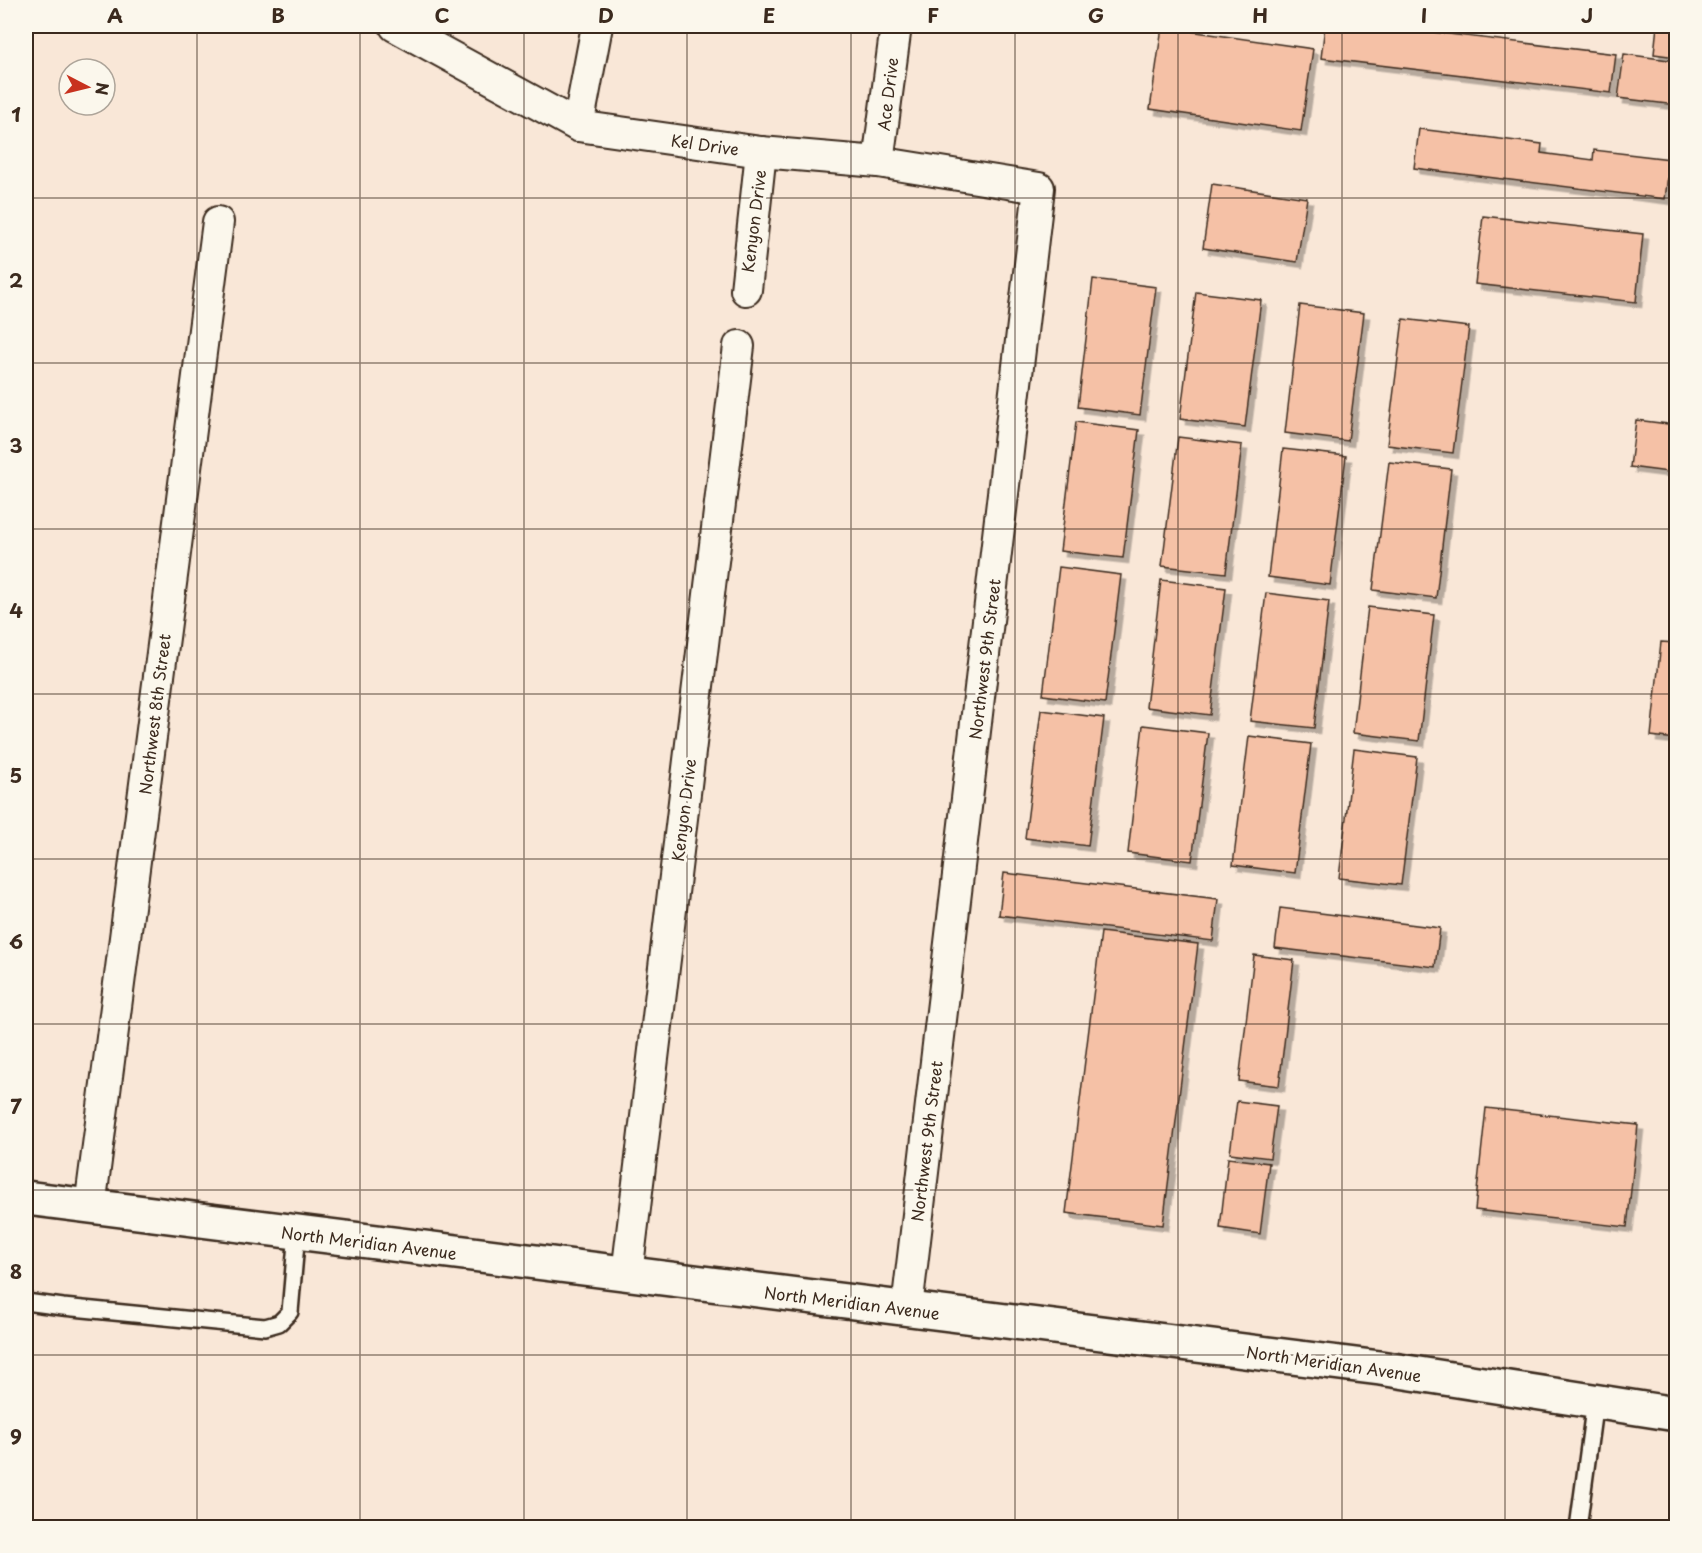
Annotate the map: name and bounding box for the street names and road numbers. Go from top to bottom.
street label: Ace Drive [871,56,903,132]
street label: Kel Drive [670,127,740,161]
street label: Kenyon Drive [735,168,771,274]
street label: Northwest 9th Street [962,577,1006,741]
street label: Northwest 8th Street [132,632,176,796]
street label: Kenyon Drive [665,757,701,863]
street label: Northwest 9th Street [904,1059,948,1223]
street label: North Meridian Avenue [280,1219,458,1265]
street label: North Meridian Avenue [763,1279,941,1325]
street label: North Meridian Avenue [1245,1339,1423,1387]

